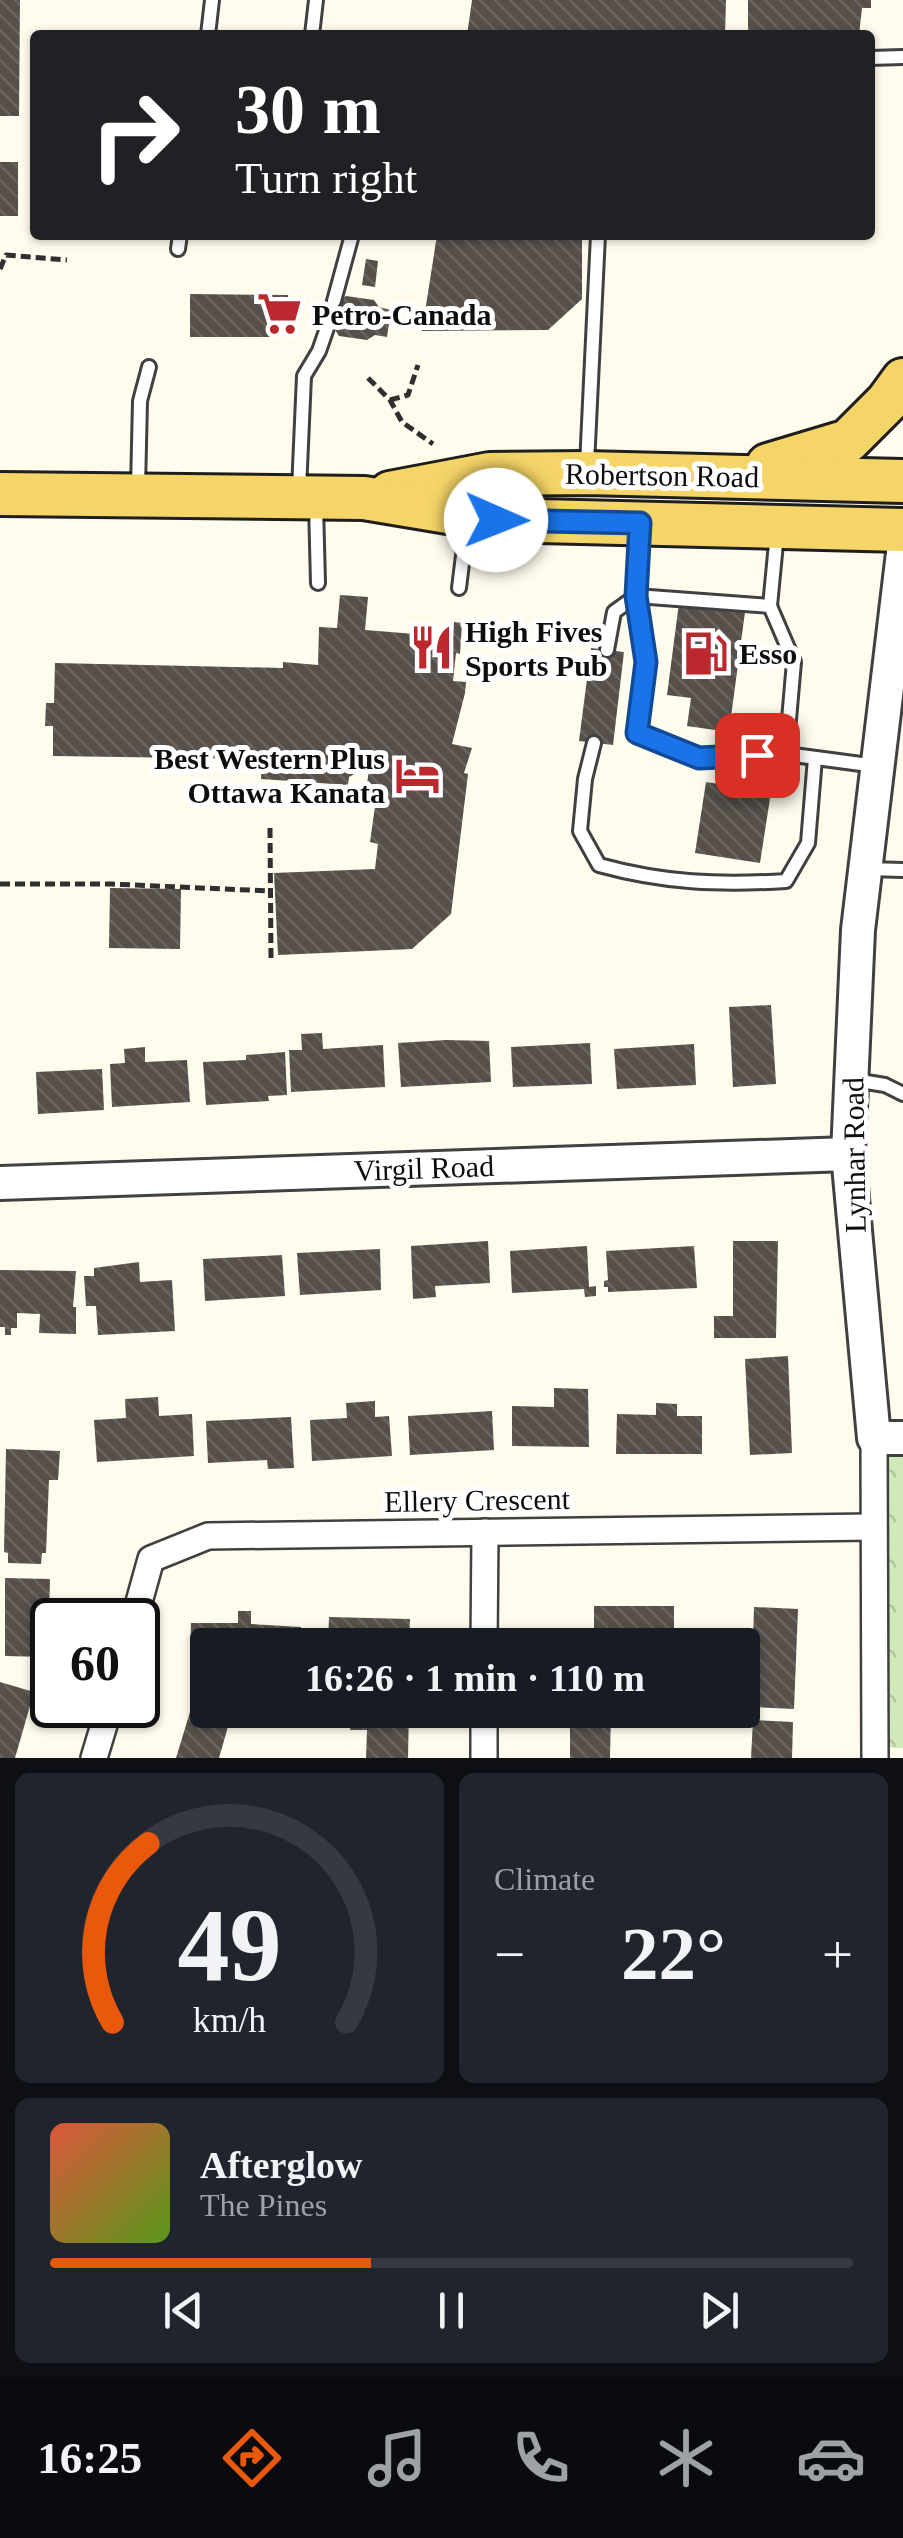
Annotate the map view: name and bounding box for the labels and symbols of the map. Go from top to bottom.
supermarket icon: Petro-Canada [255,290,303,338]
place label: Petro-Canada [312,298,491,331]
street label: Robertson Road [565,457,759,493]
position arrow [444,468,548,572]
place label: High Fives Sports Pub [465,615,608,682]
restaurant icon: High Fives Sports Pub [408,624,456,672]
fuel station icon: Esso [682,629,730,677]
place label: Esso [739,637,797,670]
pin [715,713,800,798]
place label: Best Western Plus Ottawa Kanata [154,742,385,809]
hotel icon: Best Western Plus Ottawa Kanata [394,751,442,799]
street label: Lynhar Road [836,1077,872,1233]
street label: Virgil Road [353,1149,495,1187]
street label: Ellery Crescent [384,1482,571,1518]
speed limit sign: 60 [30,1598,160,1728]

